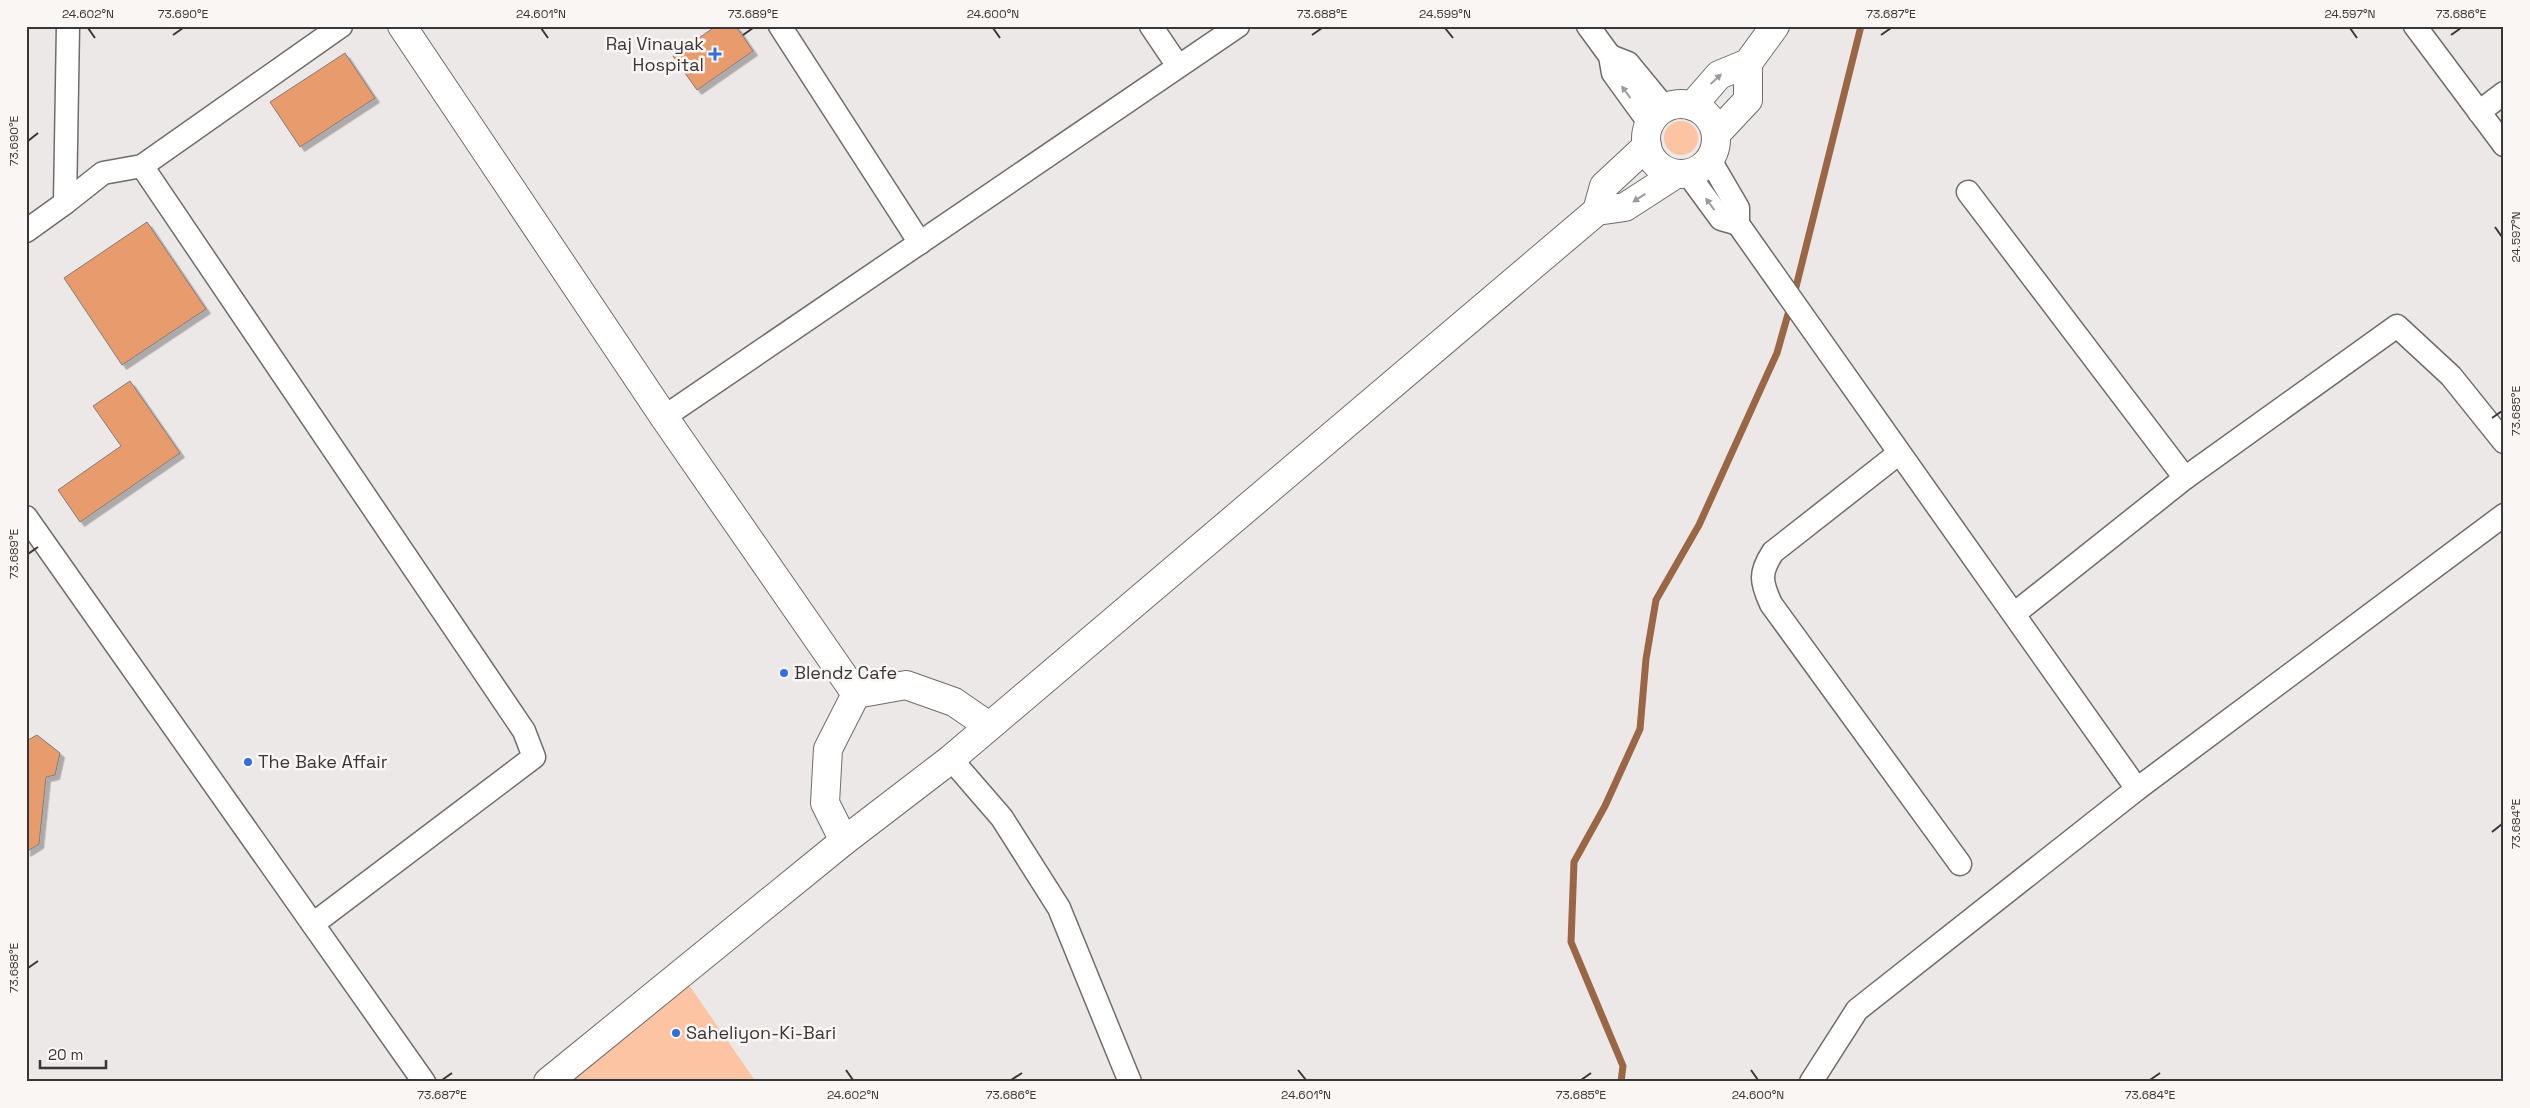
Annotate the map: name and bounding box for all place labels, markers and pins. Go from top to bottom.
place label: Raj Vinayak Hospital [606,32,704,76]
marker: Raj Vinayak Hospital [708,47,722,61]
place label: Blendz Cafe [794,661,897,684]
marker: Blendz Cafe [778,667,790,679]
place label: The Bake Affair [258,750,388,773]
marker: The Bake Affair [242,756,254,768]
place label: Saheliyon-Ki-Bari [686,1021,836,1044]
marker: Saheliyon-Ki-Bari [670,1027,682,1039]

